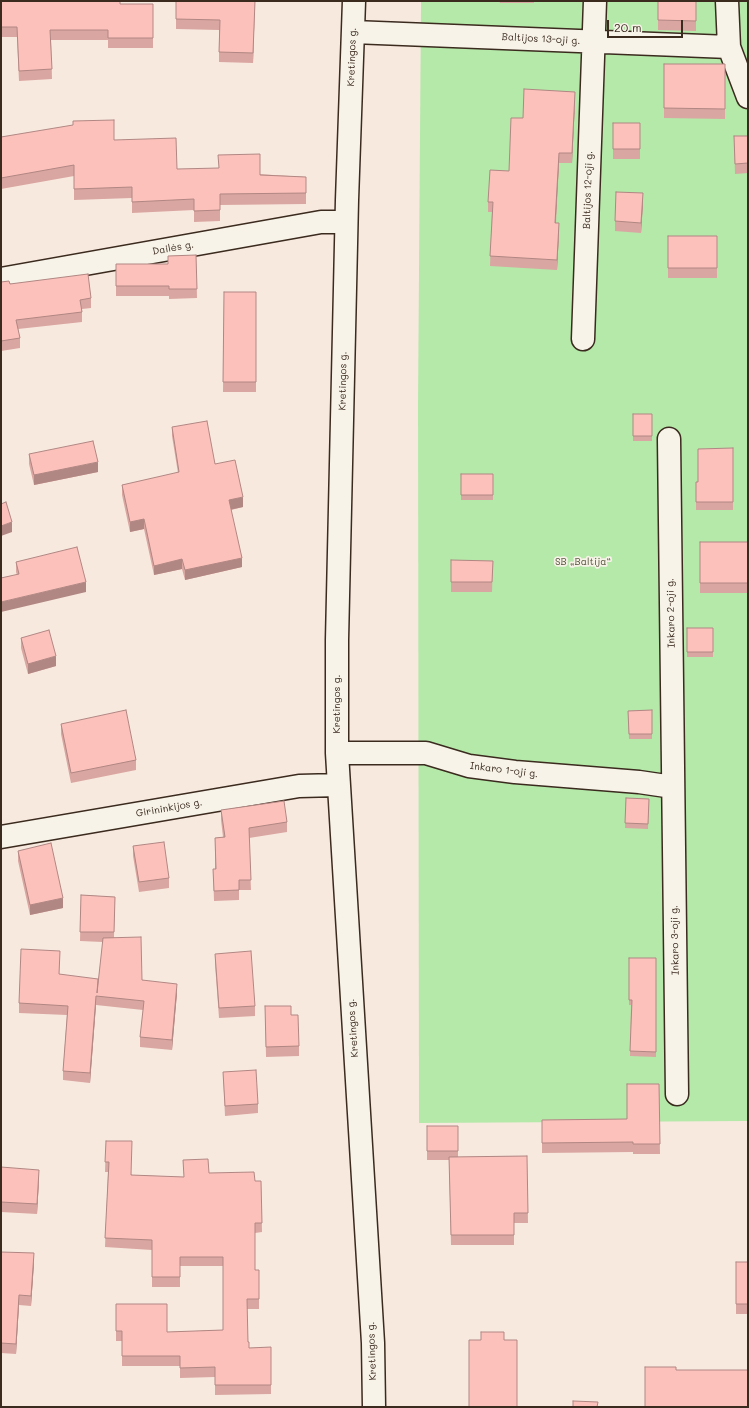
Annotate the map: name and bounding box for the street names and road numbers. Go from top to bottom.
street label: Kretingos g. [345,27,359,87]
street label: Baltijos 13-oji g. [501,31,581,47]
street label: Baltijos 12-oji g. [581,151,595,229]
street label: Dailės g. [151,238,195,258]
street label: Kretingos g. [336,351,350,411]
street label: Inkaro 2-oji g. [664,578,678,648]
street label: Kretingos g. [331,675,343,733]
street label: Inkaro 1-oji g. [469,760,539,780]
street label: Girininkijos g. [135,796,203,820]
street label: Inkaro 3-oji g. [668,905,682,975]
street label: Kretingos g. [345,998,361,1058]
street label: Kretingos g. [365,1321,379,1381]

